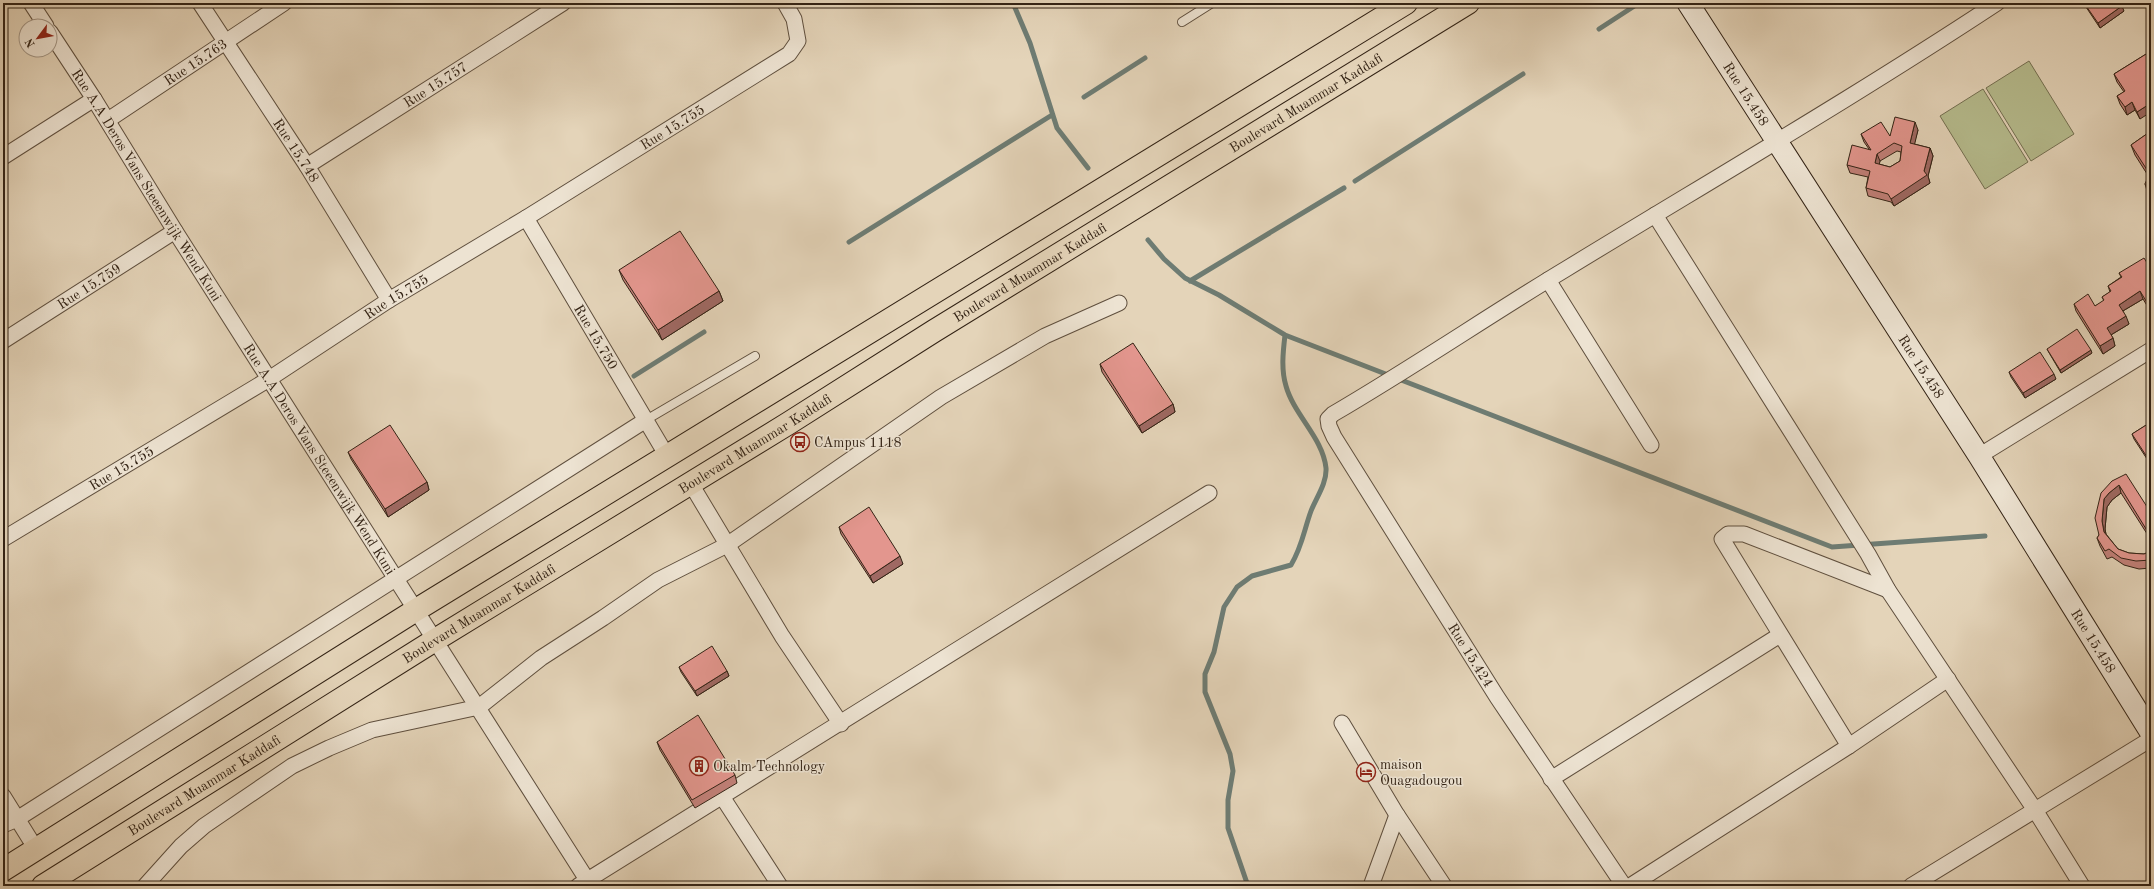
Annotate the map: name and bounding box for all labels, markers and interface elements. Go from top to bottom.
north arrow [18,18,58,58]
text: N [24,36,38,49]
street label: Rue 15.763 [162,37,230,89]
street label: Boulevard Muammar Kaddafi [1227,51,1385,156]
street label: Rue 15.757 [401,60,470,111]
street label: Rue 15.458 [1720,60,1771,129]
street label: Rue A.A Deros Vans Steeenwijk Wend Kuni [68,67,224,304]
street label: Rue 15.755 [638,103,707,153]
street label: Rue 15.748 [270,117,321,185]
street label: Boulevard Muammar Kaddafi [951,221,1109,325]
street label: Rue 15.759 [55,261,124,312]
street label: Rue 15.755 [362,272,431,322]
street label: Rue 15.750 [571,303,620,372]
street label: Rue 15.458 [1895,333,1946,401]
street label: Rue A.A Deros Vans Steeenwijk Wend Kuni [240,341,397,578]
street label: Boulevard Muammar Kaddafi [676,392,834,497]
bus stop icon: CAmpus 1118 [789,431,811,453]
place label: CAmpus 1118 [814,436,902,450]
street label: Rue 15.755 [87,444,156,493]
street label: Boulevard Muammar Kaddafi [400,562,558,667]
street label: Rue 15.458 [2068,607,2118,676]
street label: Rue 15.424 [1445,621,1495,690]
street label: Boulevard Muammar Kaddafi [126,733,283,839]
building icon: Okalm Technology [688,755,710,777]
place label: maison Ouagadougou [1380,758,1463,788]
place label: Okalm Technology [713,760,826,774]
hotel icon: maison Ouagadougou [1355,761,1377,783]

